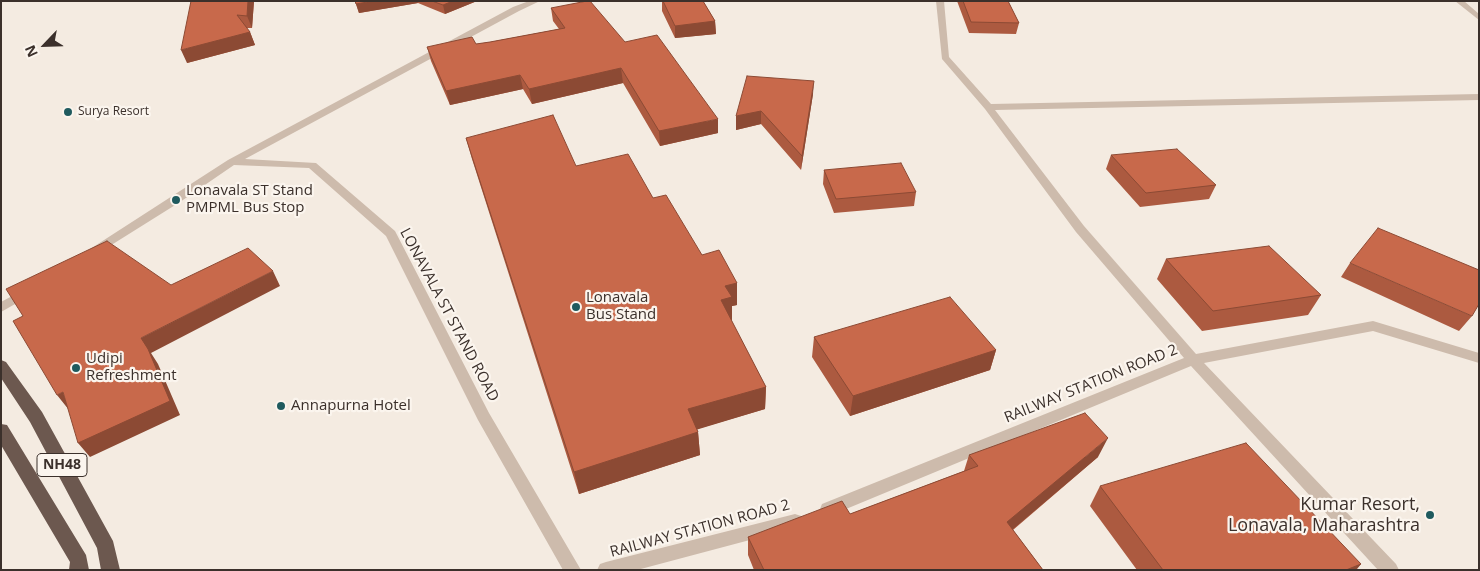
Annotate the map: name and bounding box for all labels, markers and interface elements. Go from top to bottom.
north arrow [20,20,70,70]
text: N [20,42,42,60]
place label: Surya Resort [78,105,149,119]
marker: Surya Resort [62,106,74,118]
place label: Lonavala ST Stand PMPML Bus Stop [186,182,313,217]
marker: Lonavala ST Stand PMPML Bus Stop [170,194,182,206]
street label: LONAVALA ST STAND ROAD [396,225,502,405]
place label: Lonavala Bus Stand [586,289,656,324]
marker: Lonavala Bus Stand [570,301,582,313]
street label: RAILWAY STATION ROAD 2 [1002,341,1180,427]
place label: Udipi Refreshment [86,350,176,385]
marker: Udipi Refreshment [70,362,82,374]
place label: Annapurna Hotel [291,397,411,415]
marker: Annapurna Hotel [275,400,287,412]
road number: NH48 [37,454,87,476]
place label: Kumar Resort, Lonavala, Maharashtra [1228,494,1420,536]
street label: RAILWAY STATION ROAD 2 [608,496,792,562]
marker: Kumar Resort, Lonavala, Maharashtra [1424,509,1436,521]

